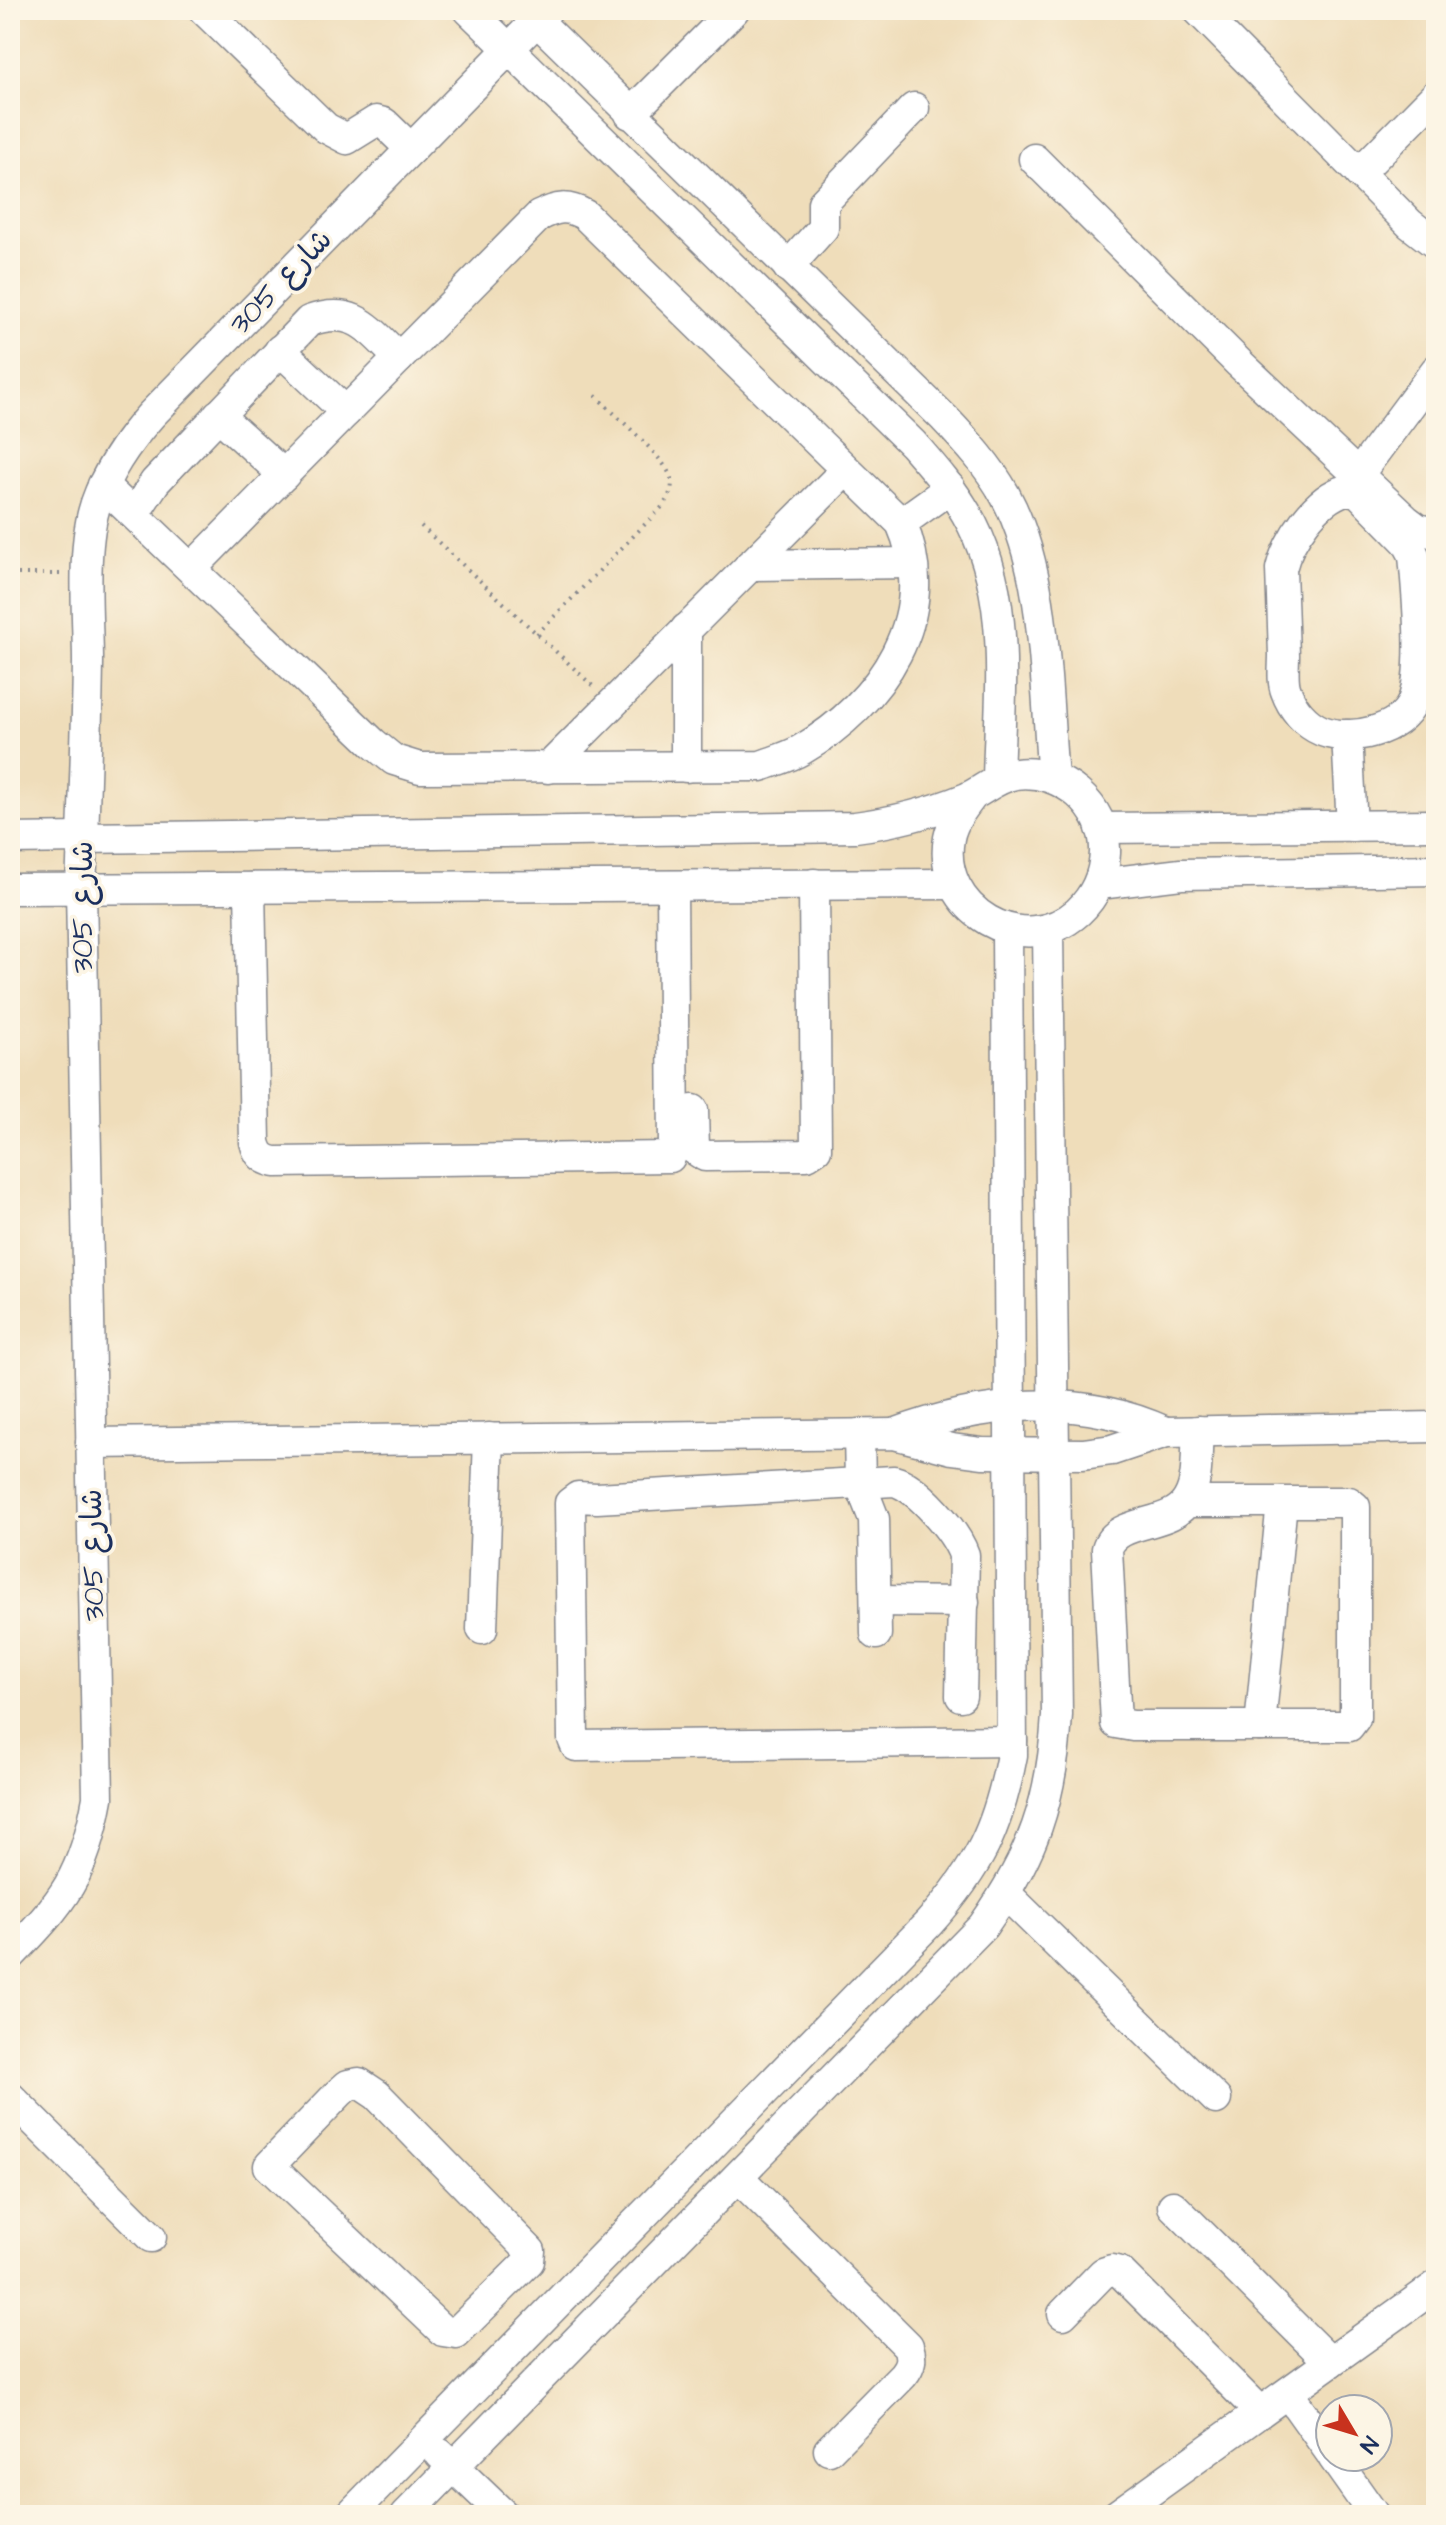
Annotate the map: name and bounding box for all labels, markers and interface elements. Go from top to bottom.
street label: شارع 305 [220,220,342,344]
street label: شارع 305 [62,841,104,973]
street label: شارع 305 [71,1488,115,1622]
north arrow [1314,2393,1394,2473]
text: N [1352,2429,1385,2460]

